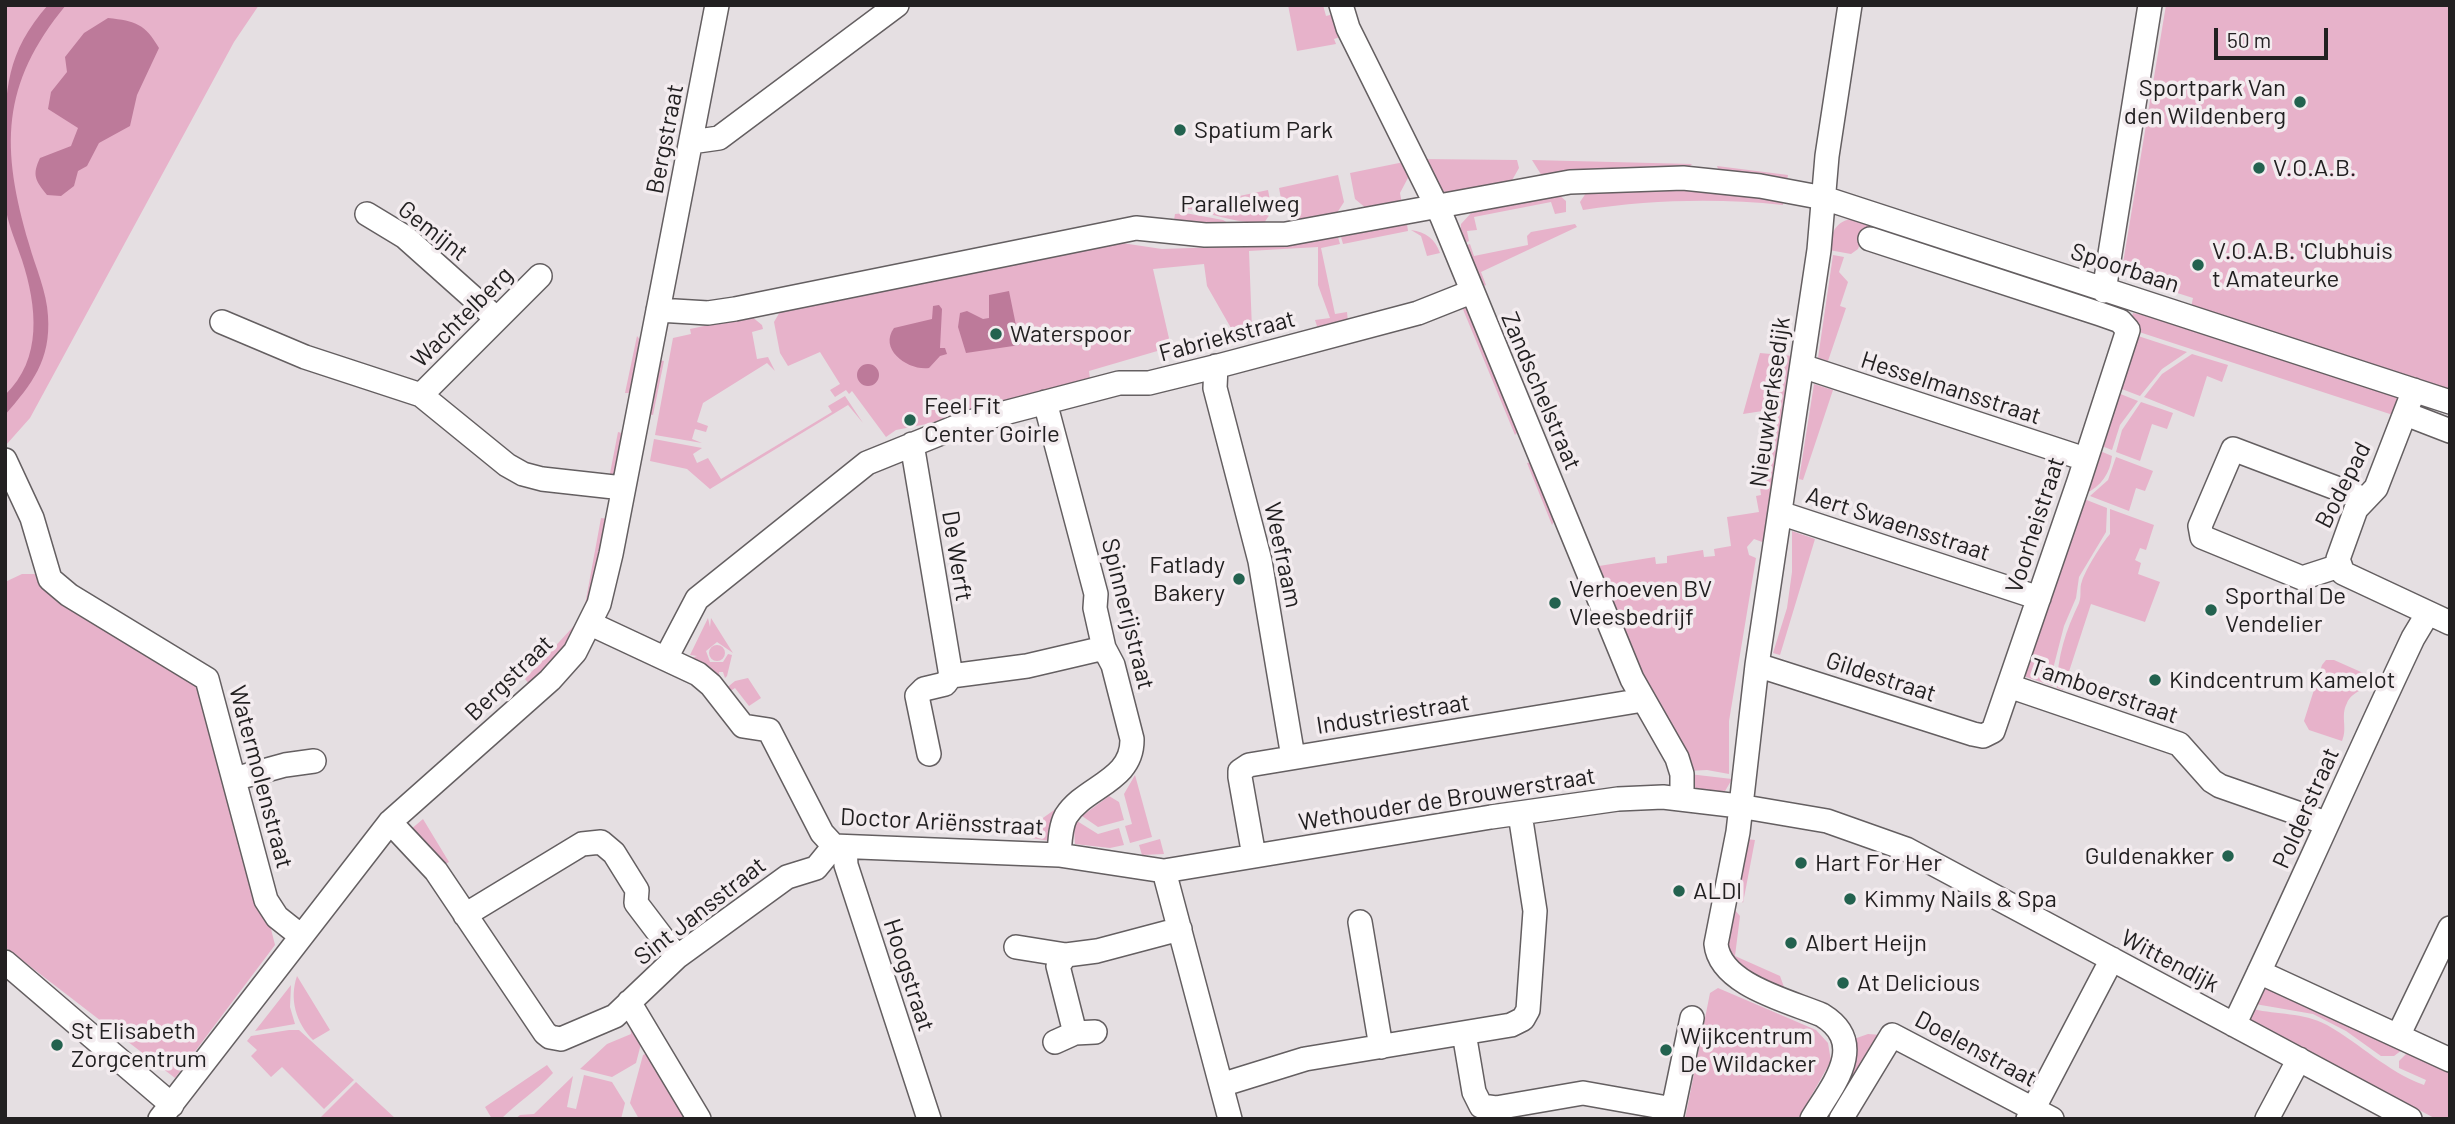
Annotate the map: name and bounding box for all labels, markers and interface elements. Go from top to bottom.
scale bar [2217,14,2331,58]
text: 50 m [2227,27,2271,52]
place label: Sportpark Van den Wildenberg [2124,74,2286,130]
street label: Bergstraat [640,82,690,196]
marker: Sportpark Van den Wildenberg [2292,94,2308,110]
place label: Spatium Park [1194,116,1333,144]
marker: Spatium Park [1172,122,1188,138]
place label: V.O.A.B. [2273,154,2356,182]
marker: V.O.A.B. [2251,160,2267,176]
street label: Parallelweg [1180,190,1300,218]
street label: Gemijnt [392,195,474,267]
street label: Spoorbaan [2067,237,2183,299]
place label: V.O.A.B. 'Clubhuis t Amateurke [2212,237,2393,293]
marker: V.O.A.B. 'Clubhuis t Amateurke [2190,257,2206,273]
street label: Wachtelberg [405,260,519,374]
street label: Fabriekstraat [1156,304,1298,368]
street label: Zandschelstraat [1495,308,1587,474]
street label: Nieuwkerksedijk [1744,315,1796,489]
place label: Waterspoor [1010,320,1131,348]
marker: Waterspoor [988,326,1004,342]
street label: Hesselmansstraat [1857,345,2045,431]
place label: Feel Fit Center Goirle [924,392,1060,448]
marker: Feel Fit Center Goirle [902,412,918,428]
street label: Bodepad [2309,437,2377,533]
street label: Voorheistraat [1999,453,2071,597]
street label: Aert Swaensstraat [1802,481,1994,567]
street label: Weefraam [1258,500,1308,610]
street label: De Werft [936,509,978,603]
street label: Spinnerijstraat [1095,535,1161,693]
place label: Fatlady Bakery [1149,551,1225,607]
marker: Fatlady Bakery [1231,571,1247,587]
place label: Verhoeven BV Vleesbedrijf [1569,575,1712,631]
place label: Sporthal De Vendelier [2225,582,2346,638]
marker: Verhoeven BV Vleesbedrijf [1547,595,1563,611]
marker: Sporthal De Vendelier [2203,602,2219,618]
street label: Bergstraat [459,629,559,727]
street label: Gildestraat [1822,646,1940,708]
street label: Tamboerstraat [2026,652,2182,730]
place label: Kindcentrum Kamelot [2169,666,2395,694]
marker: Kindcentrum Kamelot [2147,672,2163,688]
street label: Watermolenstraat [223,682,299,872]
street label: Industriestraat [1314,688,1472,740]
street label: Polderstraat [2267,743,2345,873]
street label: Wethouder de Brouwerstraat [1297,761,1597,837]
street label: Doctor Ariënsstraat [839,802,1045,842]
place label: Guldenakker [2085,842,2214,870]
marker: Guldenakker [2220,848,2236,864]
place label: Hart For Her [1815,849,1942,877]
street label: Sint Jansstraat [629,851,771,971]
marker: Hart For Her [1793,855,1809,871]
place label: ALDI [1693,877,1742,905]
marker: ALDI [1671,883,1687,899]
place label: Kimmy Nails & Spa [1864,885,2057,913]
marker: Kimmy Nails & Spa [1842,891,1858,907]
street label: Hoogstraat [877,915,941,1035]
street label: Wittendijk [2116,923,2224,999]
place label: Albert Heijn [1805,929,1927,957]
marker: Albert Heijn [1783,935,1799,951]
place label: At Delicious [1857,969,1980,997]
marker: At Delicious [1835,975,1851,991]
street label: Doelenstraat [1910,1005,2042,1093]
place label: St Elisabeth Zorgcentrum [71,1017,207,1073]
place label: Wijkcentrum De Wildacker [1680,1022,1816,1078]
marker: St Elisabeth Zorgcentrum [49,1037,65,1053]
marker: Wijkcentrum De Wildacker [1658,1042,1674,1058]

